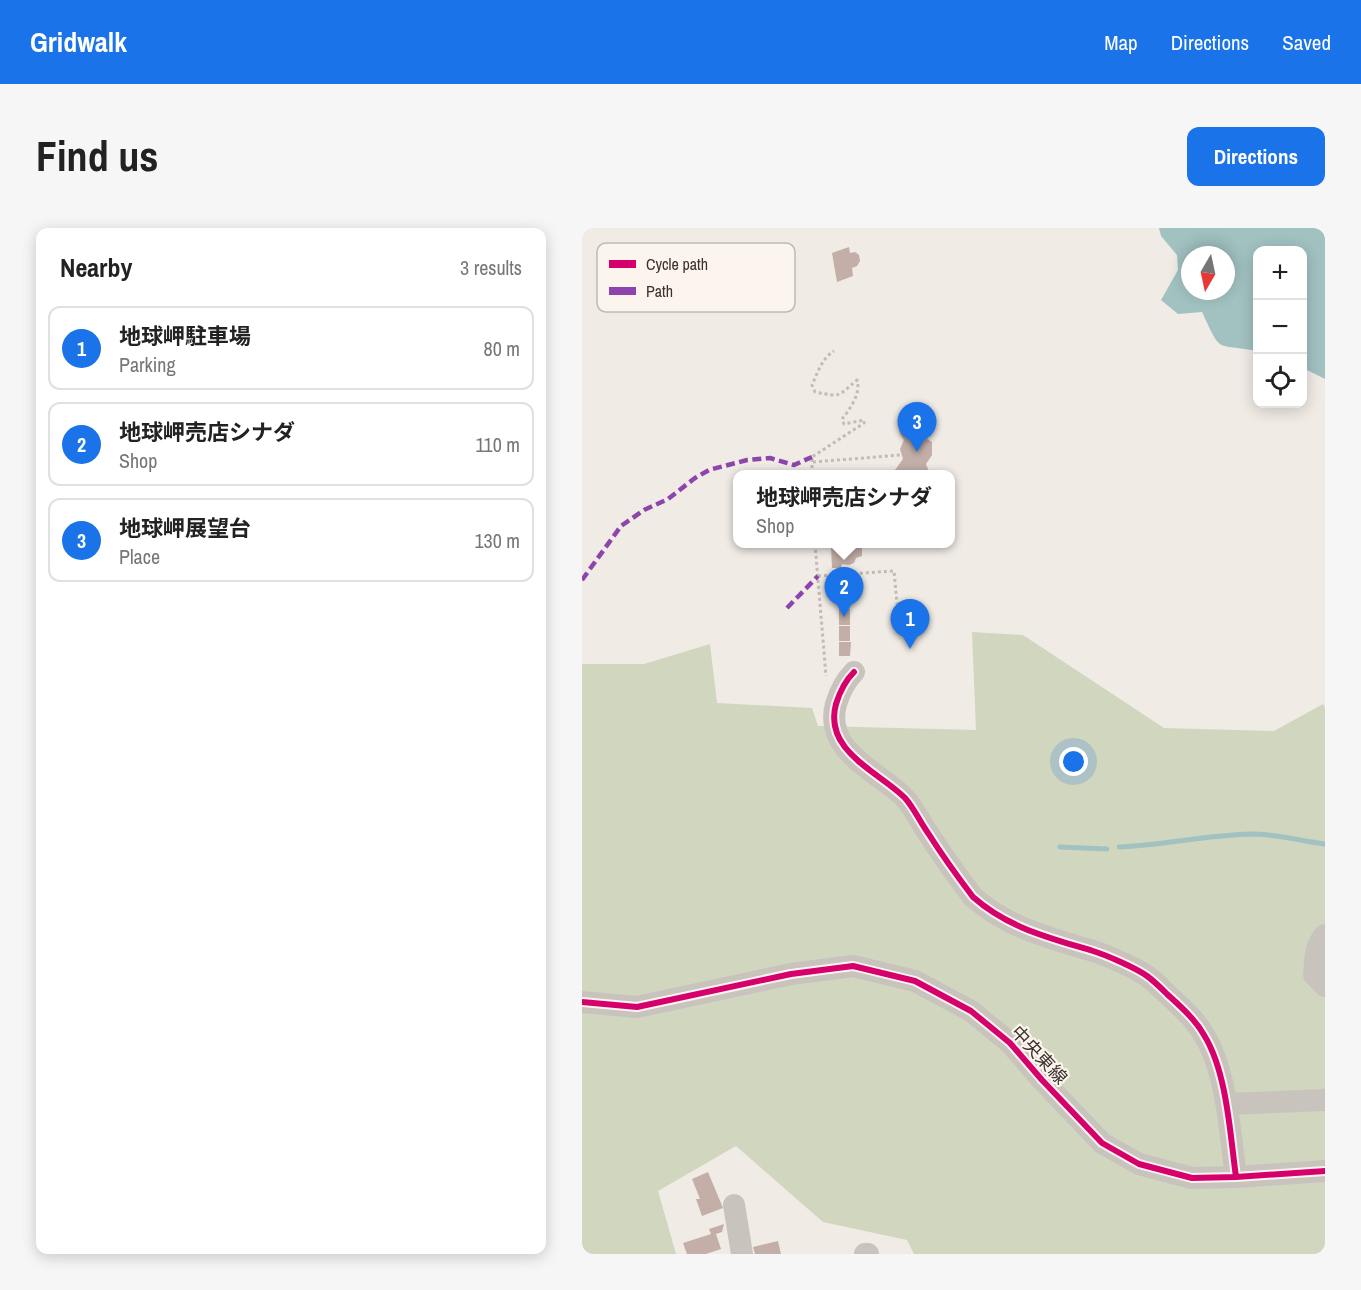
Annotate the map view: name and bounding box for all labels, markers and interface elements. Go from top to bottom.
text: Gridwalk [30,23,127,61]
text: Map [1104,28,1138,57]
text: Directions [1171,28,1249,57]
text: Saved [1282,28,1331,57]
button: Directions [1187,127,1325,186]
text: Find us [36,128,158,184]
legend [597,243,795,312]
north arrow [1181,246,1235,300]
map controls [1253,246,1307,408]
button: + [1253,246,1307,300]
text: Nearby [60,250,132,285]
text: Cycle path [646,253,708,275]
text: 3 results [460,254,522,281]
text: Path [646,280,673,302]
button: − [1253,300,1307,354]
text: 地球岬駐車場 [119,321,251,351]
text: 1 [77,335,86,362]
text: 80 m [484,335,520,362]
text: Parking [119,351,176,378]
button: locate [1253,354,1307,408]
pin: 3 [898,402,936,452]
text: 地球岬売店シナダ [119,417,295,447]
text: 2 [77,431,86,458]
text: 110 m [476,431,520,458]
text: Shop [119,447,157,474]
popup [733,470,955,548]
text: 地球岬売店シナダ [756,482,932,512]
text: Shop [756,512,794,539]
text: 地球岬展望台 [119,513,251,543]
text: 3 [77,527,86,554]
text: 130 m [474,527,520,554]
text: Place [119,543,160,570]
pin: 2 [824,568,864,617]
pin: 1 [890,600,930,649]
your location [1059,747,1088,776]
street label: 中央東線 [1006,1020,1073,1090]

